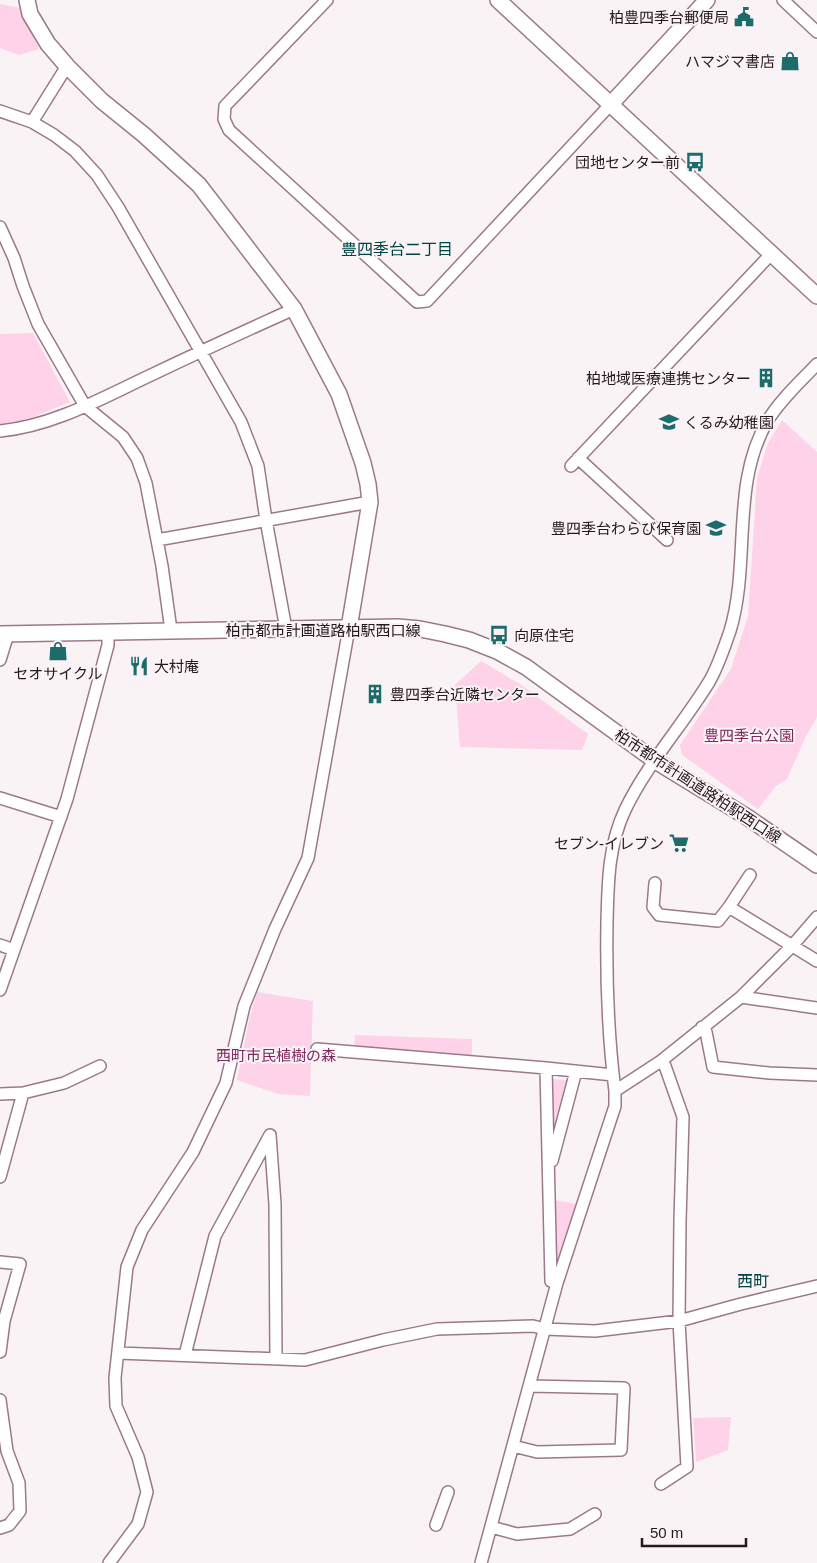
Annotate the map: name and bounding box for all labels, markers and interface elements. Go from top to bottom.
public building icon: 柏豊四季台郵便局 [733,6,755,28]
place label: 柏豊四季台郵便局 [609,9,729,26]
shop icon: ハマジマ書店 [779,50,801,72]
place label: ハマジマ書店 [685,53,775,70]
bus stop icon: 団地センター前 [684,151,706,173]
place label: 団地センター前 [575,154,680,171]
district label: 豊四季台二丁目 [341,241,453,258]
building icon: 柏地域医療連携センター [755,367,777,389]
place label: 柏地域医療連携センター [586,370,751,387]
school or university icon: くるみ幼稚園 [658,411,680,433]
place label: くるみ幼稚園 [684,414,774,431]
school or university icon: 豊四季台わらび保育園 [705,517,727,539]
place label: 豊四季台わらび保育園 [551,520,701,537]
street label: 柏市都市計画道路柏駅西口線 [225,622,421,639]
bus stop icon: 向原住宅 [488,624,510,646]
place label: 向原住宅 [514,627,574,644]
shop icon: セオサイクル [47,640,69,662]
restaurant icon: 大村庵 [128,655,150,677]
place label: 大村庵 [154,658,199,675]
place label: セオサイクル [13,665,103,682]
building icon: 豊四季台近隣センター [364,683,386,705]
place label: 豊四季台近隣センター [390,686,540,703]
street label: 柏市都市計画道路柏駅西口線 [612,726,784,846]
park label: 豊四季台公園 [704,727,794,744]
supermarket icon: セブン-イレブン [668,832,690,854]
place label: セブン-イレブン [554,835,664,852]
park label: 西町市民植樹の森 [216,1047,336,1064]
district label: 西町 [737,1273,769,1290]
scale bar [642,1516,746,1548]
text: 50 m [650,1524,683,1541]

